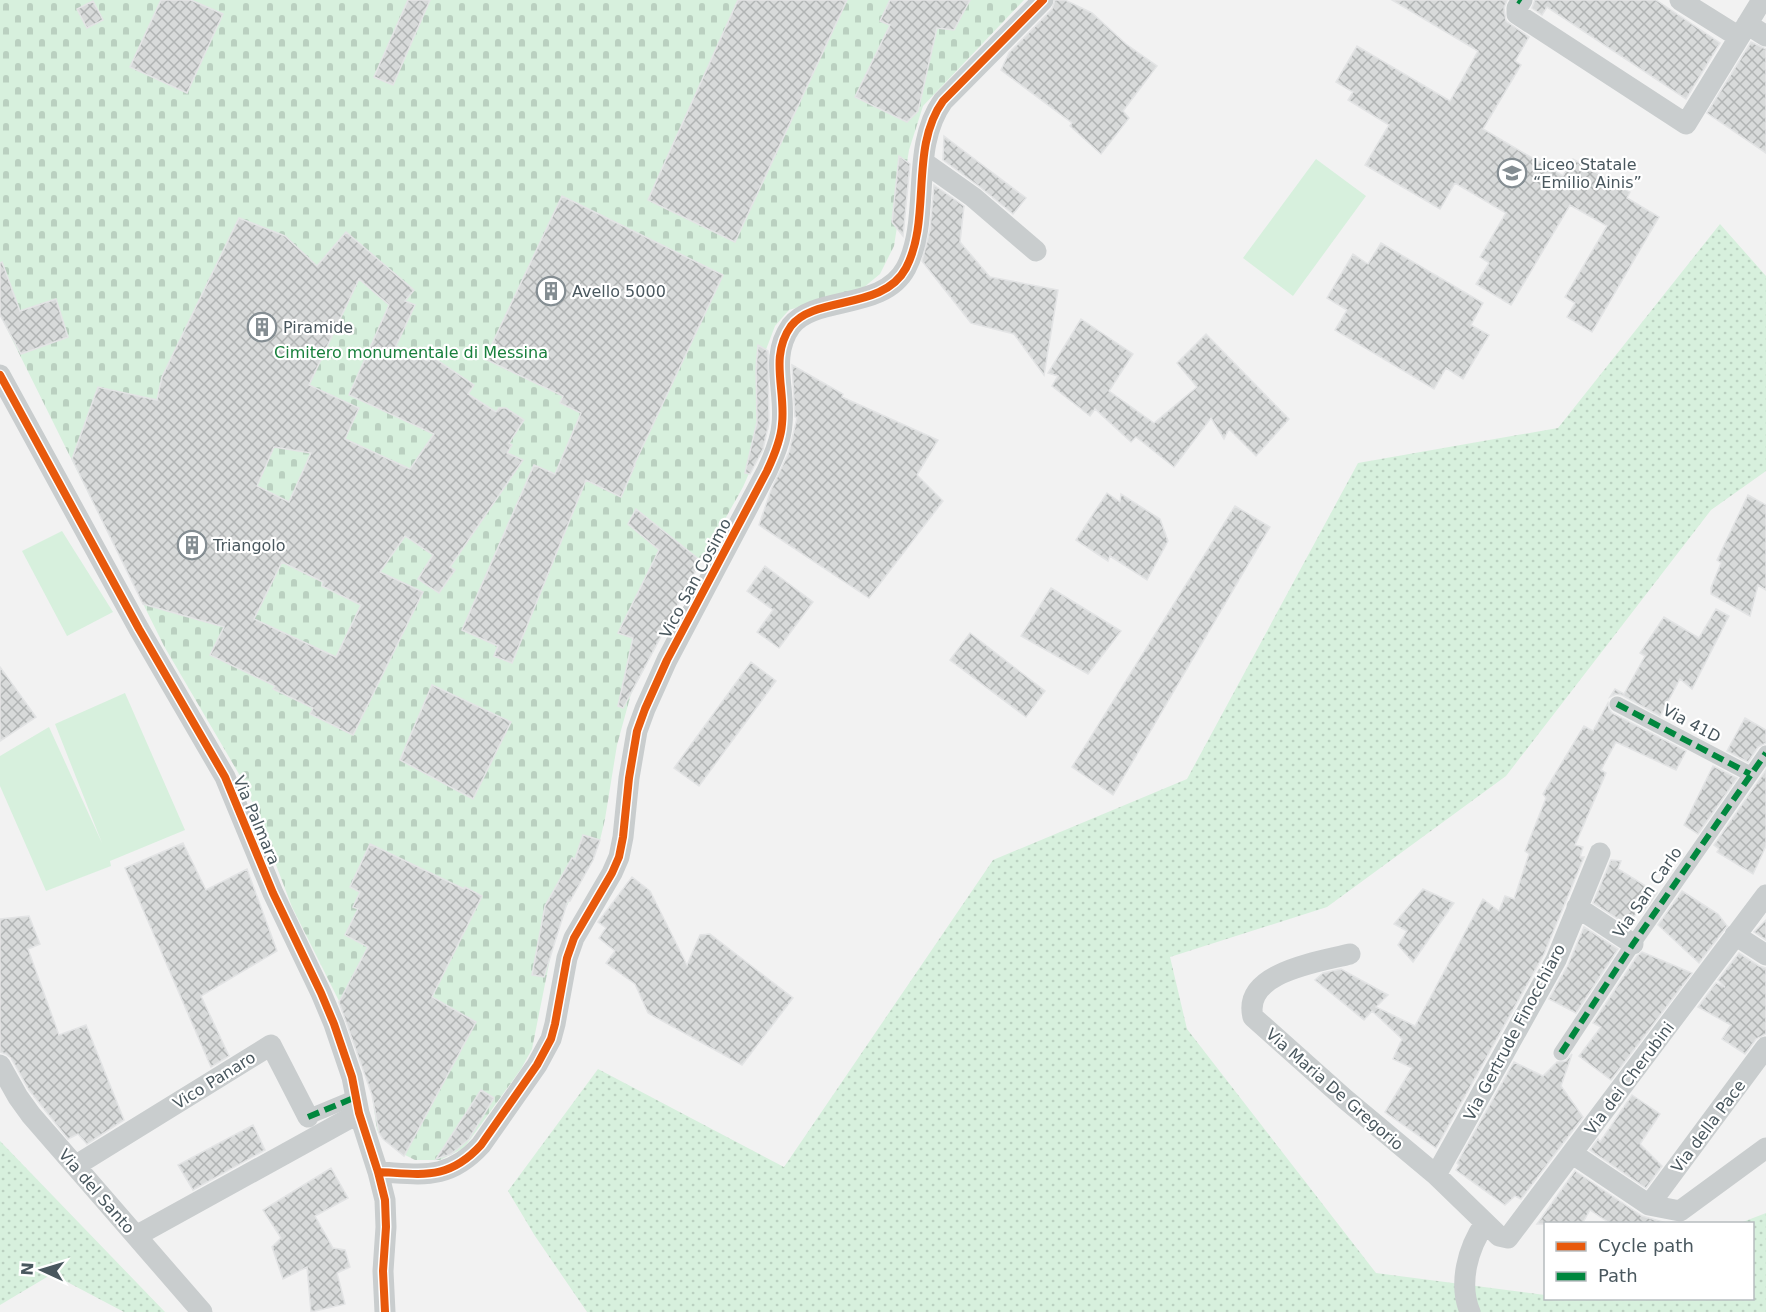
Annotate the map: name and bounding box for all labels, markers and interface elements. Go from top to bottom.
place label: Liceo Statale “Emilio Ainis” [1533,155,1642,192]
school or university icon: Liceo Statale “Emilio Ainis” [1496,157,1528,189]
building icon: Avello 5000 [535,275,567,307]
place label: Avello 5000 [572,282,666,301]
building icon: Piramide [246,311,278,343]
place label: Piramide [283,318,353,337]
park label: Cimitero monumentale di Messina [274,343,548,362]
street label: Vico San Cosimo [656,515,735,641]
building icon: Triangolo [176,529,208,561]
place label: Triangolo [212,536,286,555]
street label: Via 41D [1660,700,1724,747]
street label: Via Palmara [229,773,284,868]
street label: Via San Carlo [1609,843,1686,942]
street label: Via Gertrude Finocchiaro [1460,941,1569,1124]
street label: Via dei Cherubini [1581,1018,1678,1139]
street label: Via Maria De Gregorio [1262,1024,1407,1154]
street label: Vico Panaro [170,1048,259,1113]
street label: Via della Pace [1667,1076,1749,1176]
street label: Via del Santo [55,1145,138,1237]
legend [1544,1222,1754,1300]
text: Cycle path [1598,1235,1694,1256]
north arrow [12,1240,72,1300]
text: N [18,1262,37,1276]
text: Path [1598,1265,1638,1286]

